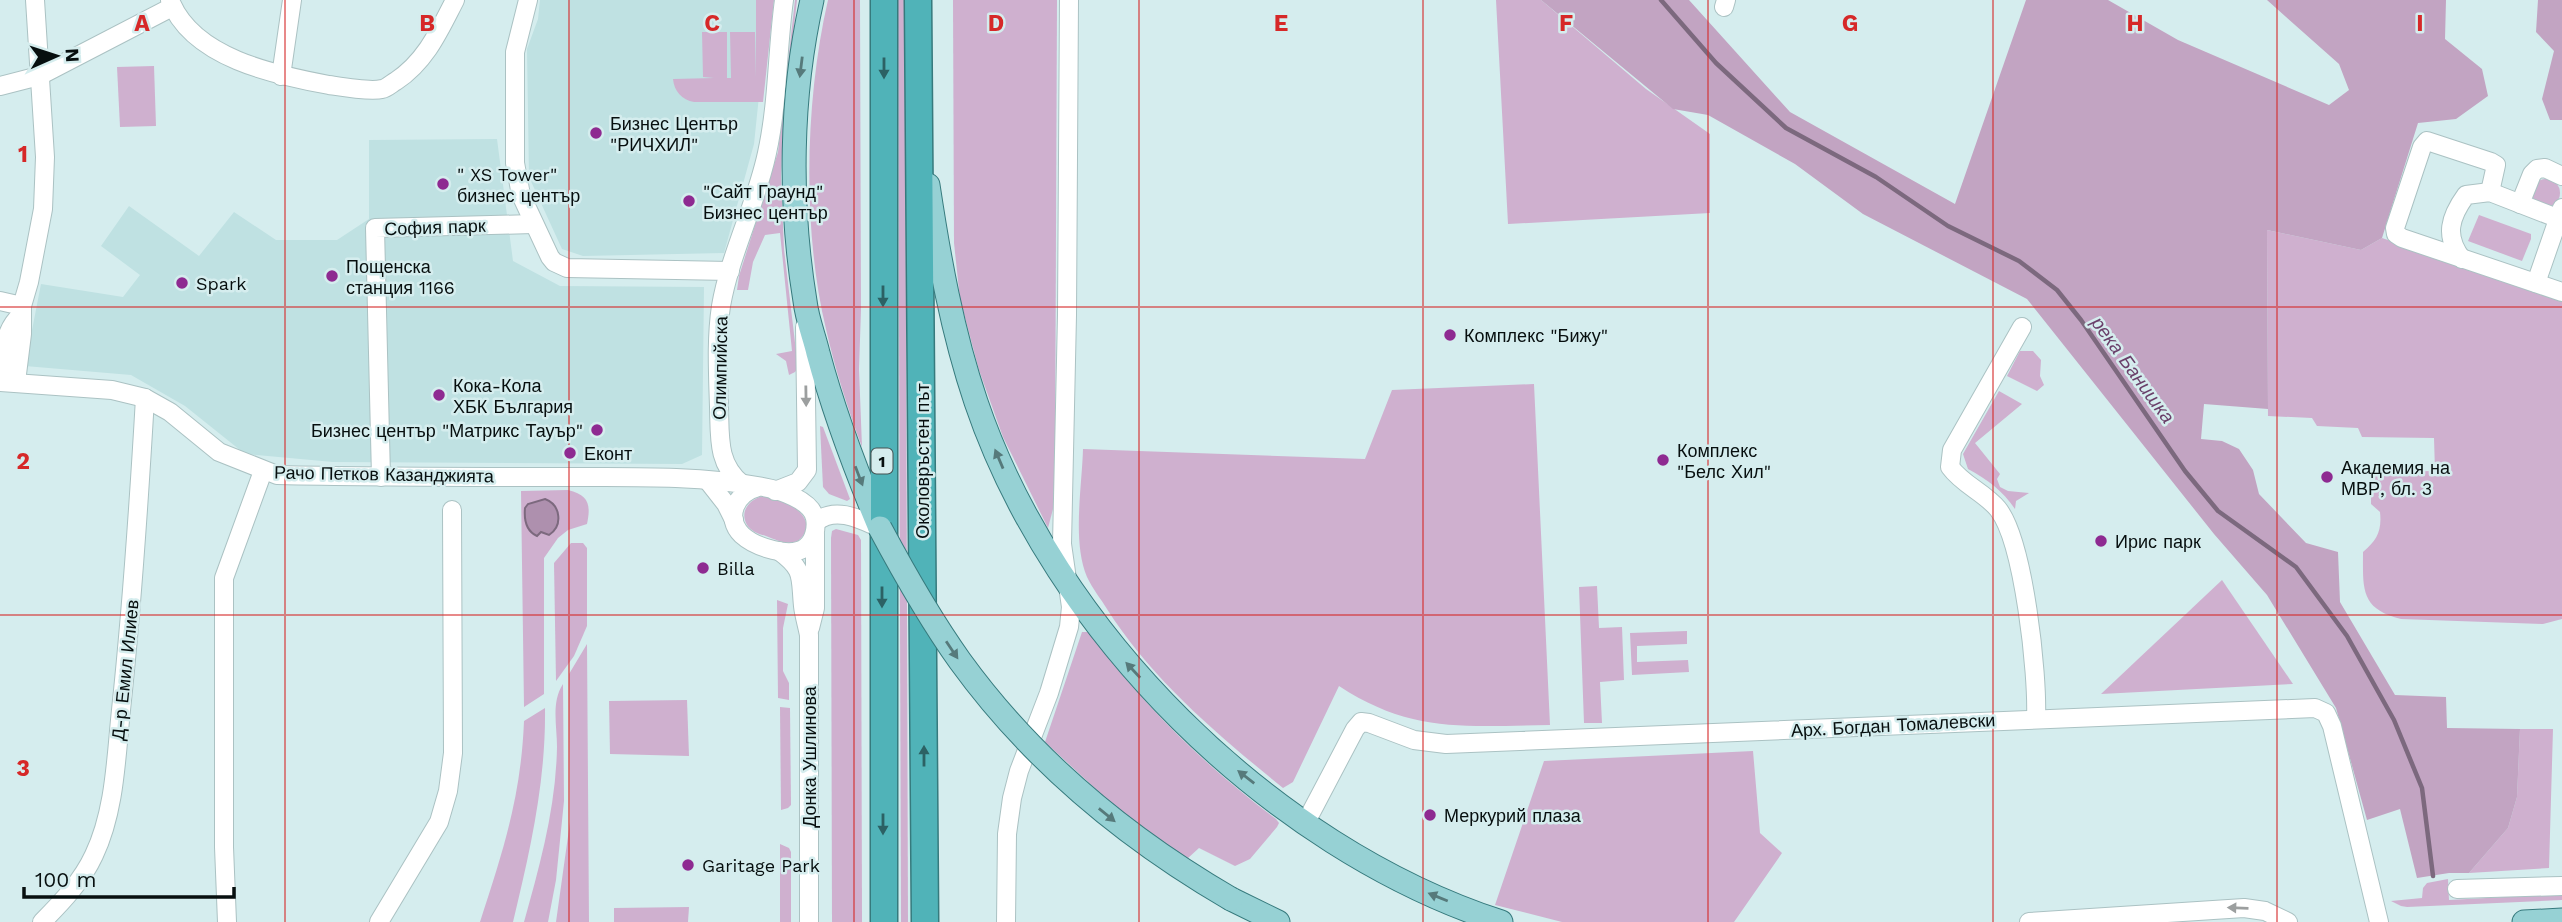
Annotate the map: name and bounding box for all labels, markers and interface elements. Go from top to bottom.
text: A [134,10,150,37]
text: B [419,10,435,37]
text: C [704,10,720,37]
text: D [988,10,1004,37]
text: E [1274,10,1288,37]
text: F [1559,10,1573,37]
text: G [1842,10,1858,37]
text: H [2126,10,2144,37]
text: I [2416,10,2424,37]
north arrow [21,21,91,91]
text: N [61,47,84,63]
one-way arrow [795,57,806,79]
one-way arrow [878,57,890,79]
place label: Бизнес Център "РИЧХИЛ" [610,113,738,155]
marker: Бизнес Център "РИЧХИЛ" [588,125,604,141]
text: 1 [18,141,28,168]
place label: " XS Tower" бизнес център [457,164,580,206]
marker: " XS Tower" бизнес център [435,176,451,192]
place label: "Сайт Граунд" Бизнес център [703,181,828,223]
marker: "Сайт Граунд" Бизнес център [681,193,697,209]
street label: София парк [384,215,486,239]
place label: Пощенска станция 1166 [346,256,455,298]
marker: Пощенска станция 1166 [324,268,340,284]
place label: Spark [196,273,246,294]
marker: Spark [174,275,190,291]
one-way arrow [877,285,889,307]
water label: река Банишка [2086,311,2179,428]
street label: Олимпийска [709,315,731,420]
place label: Комплекс "Бижу" [1464,325,1608,346]
marker: Комплекс "Бижу" [1442,327,1458,343]
place label: Кока-Кола ХБК България [453,375,573,417]
street label: Околовръстен път [912,383,933,539]
one-way arrow [800,385,812,407]
marker: Кока-Кола ХБК България [431,387,447,403]
place label: Бизнес център "Матрикс Тауър" [311,420,583,441]
marker: Бизнес център "Матрикс Тауър" [589,422,605,438]
place label: Комплекс "Белс Хил" [1677,440,1771,482]
place label: Еконт [584,443,632,464]
marker: Еконт [562,445,578,461]
text: 2 [16,448,30,475]
road number: 1 [872,448,892,474]
one-way arrow [993,449,1005,469]
marker: Комплекс "Белс Хил" [1655,452,1671,468]
place label: Академия на МВР, бл. 3 [2341,457,2451,499]
street label: Рачо Петков Казанджията [274,462,495,486]
one-way arrow [853,466,864,487]
marker: Академия на МВР, бл. 3 [2319,469,2335,485]
place label: Ирис парк [2115,531,2201,552]
marker: Ирис парк [2093,533,2109,549]
place label: Billa [717,558,755,579]
marker: Billa [695,560,711,576]
one-way arrow [877,586,888,608]
street label: Д-р Емил Илиев [107,598,143,742]
one-way arrow [946,640,959,659]
one-way arrow [1125,661,1141,679]
street label: Донка Ушлинова [799,685,820,828]
street label: Арх. Богдан Томалевски [1790,709,1996,741]
one-way arrow [918,745,930,767]
text: 3 [16,755,30,782]
one-way arrow [1237,770,1254,785]
place label: Меркурий плаза [1444,805,1582,826]
one-way arrow [1099,807,1116,822]
marker: Меркурий плаза [1422,807,1438,823]
one-way arrow [877,813,889,835]
place label: Garitage Park [702,855,820,876]
scale bar [24,856,234,900]
marker: Garitage Park [680,857,696,873]
text: 100 m [35,867,97,892]
one-way arrow [1428,891,1448,903]
one-way arrow [2227,903,2249,914]

